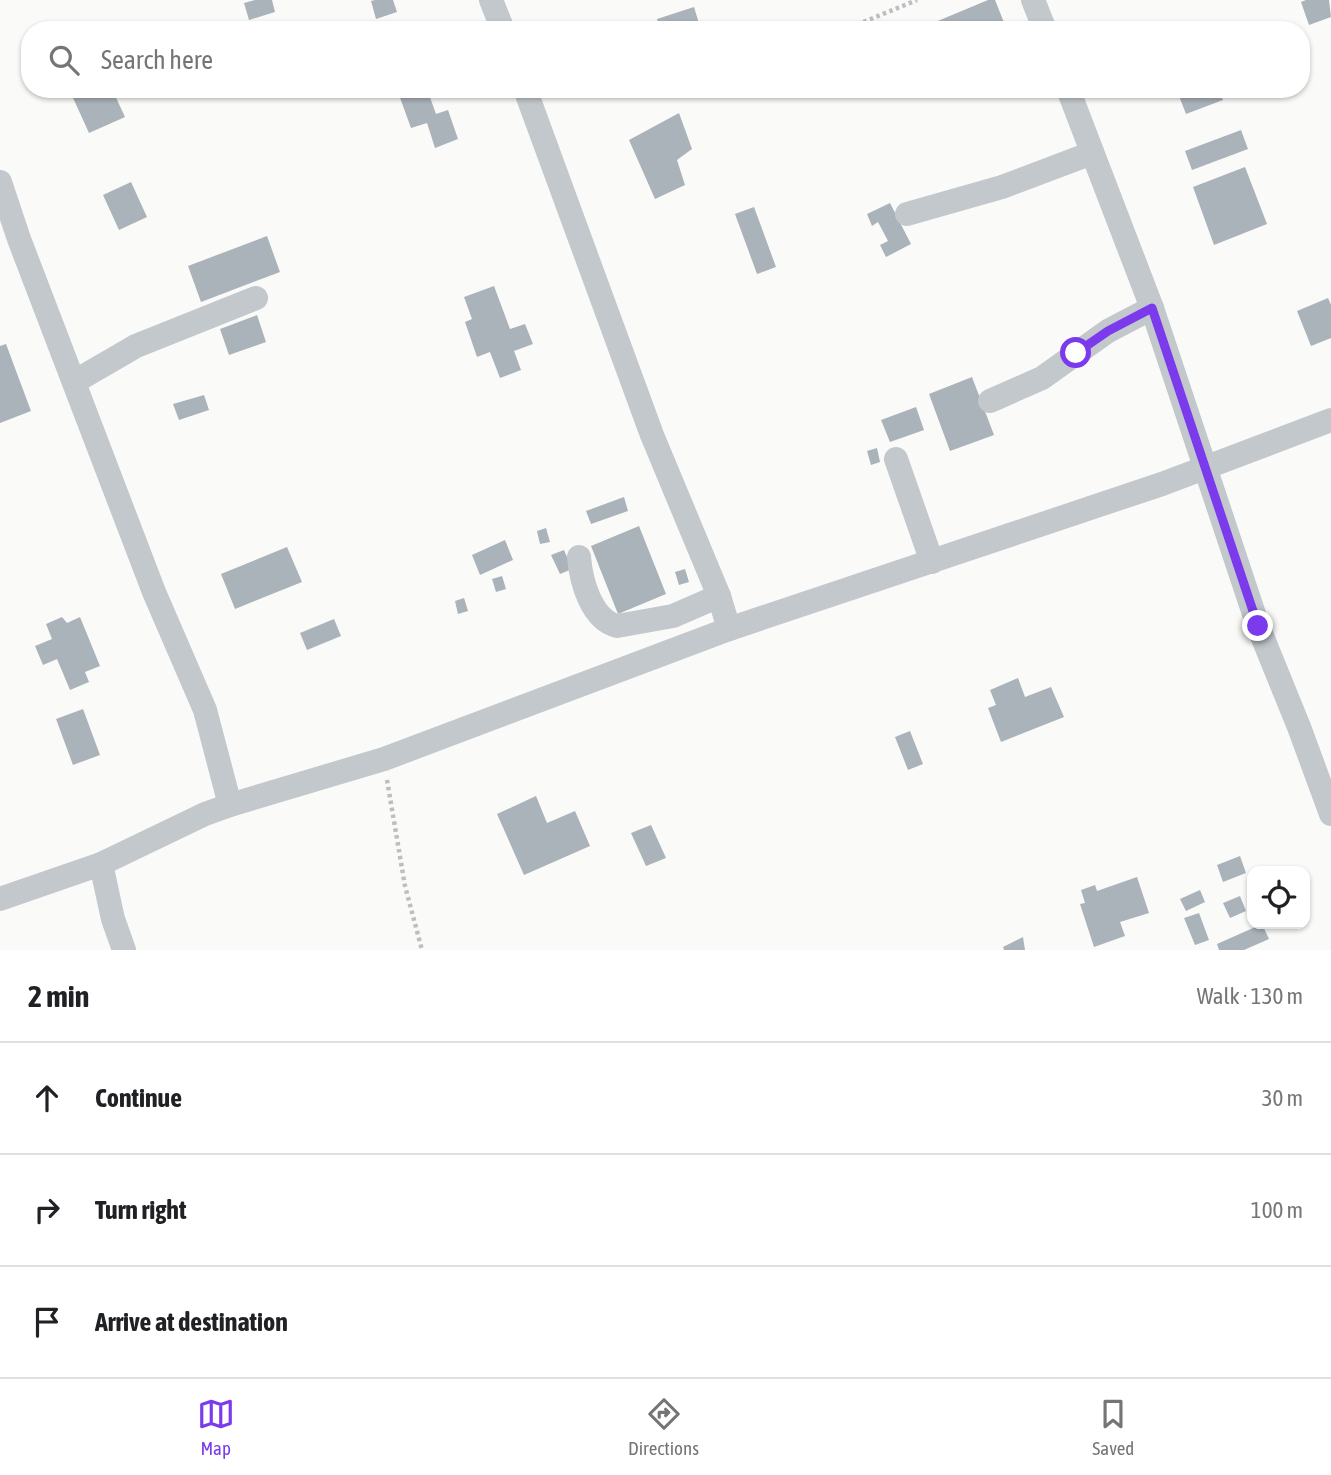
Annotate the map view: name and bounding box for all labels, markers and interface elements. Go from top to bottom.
search box [21,21,1310,98]
icon: search [45,41,83,79]
text: Search here [101,45,213,75]
route start [1060,337,1091,368]
route end [1242,610,1273,641]
map controls [1247,866,1310,929]
button: locate [1247,866,1310,929]
text: 2 min [28,979,89,1013]
text: Walk · 130 m [1197,983,1303,1009]
icon: ahead [28,1079,66,1117]
text: Continue [95,1083,182,1113]
text: 30 m [1262,1085,1303,1111]
icon: right [28,1191,66,1229]
text: Turn right [95,1195,186,1225]
text: 100 m [1251,1197,1303,1223]
icon: arrive [28,1303,66,1341]
text: Arrive at destination [95,1307,288,1337]
tab: Map [197,1395,235,1459]
tab: Directions [628,1395,699,1459]
tab: Saved [1092,1395,1134,1459]

